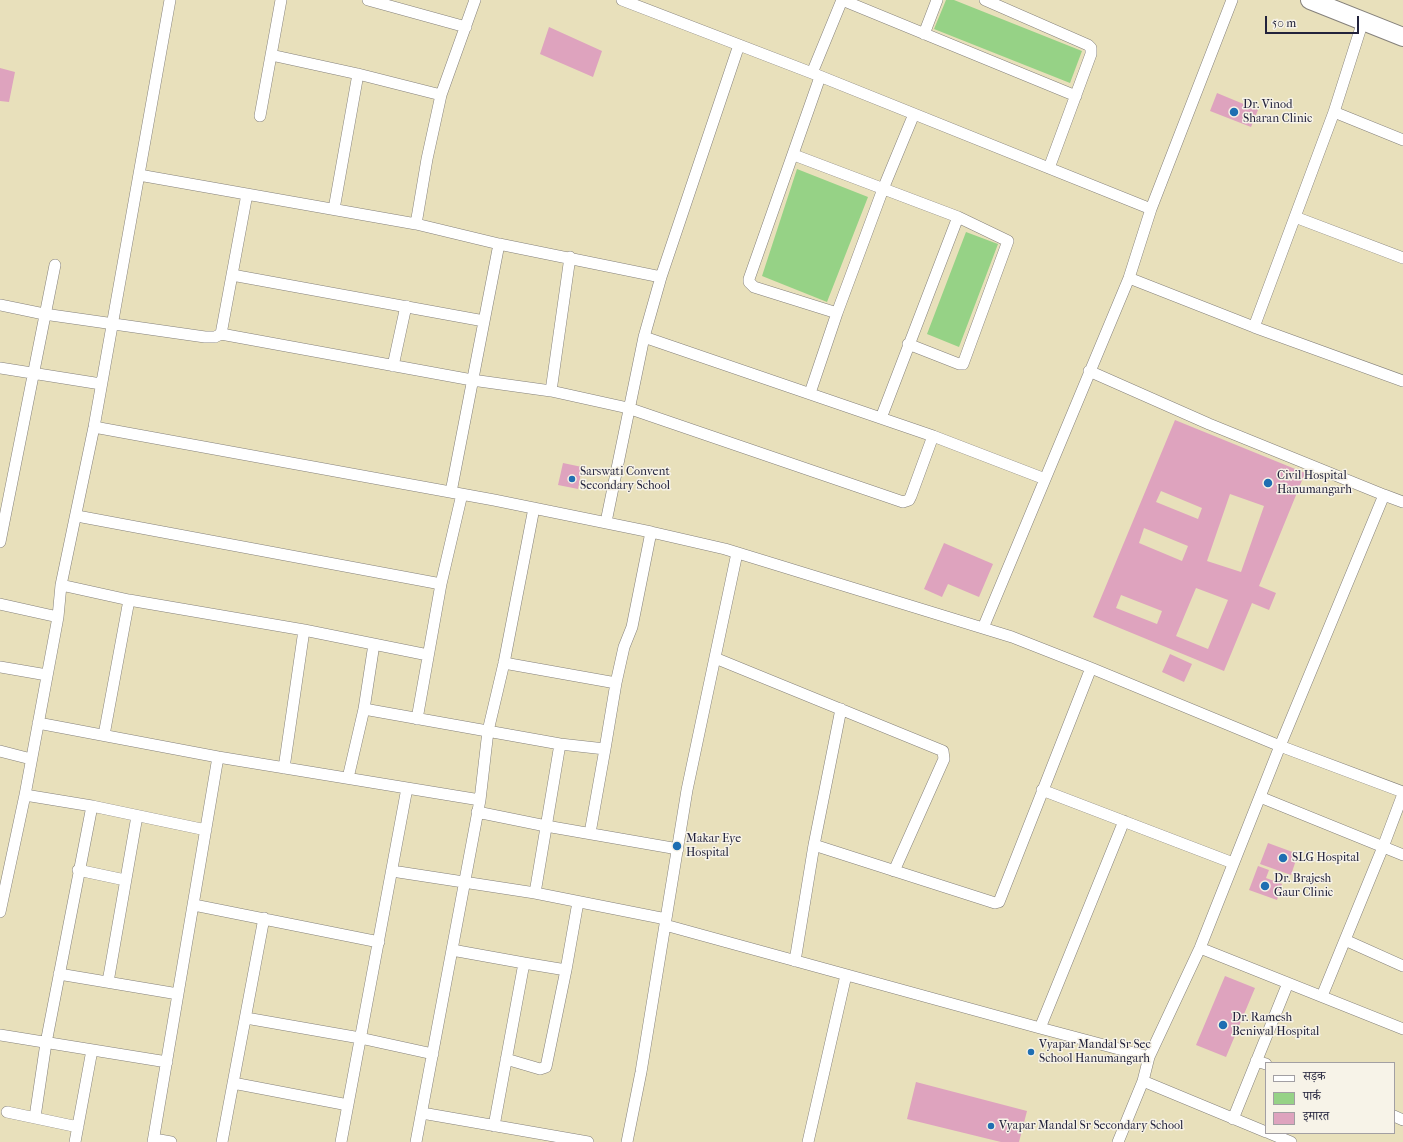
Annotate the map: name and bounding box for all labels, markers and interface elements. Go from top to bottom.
scale bar [1267,8,1361,34]
text: 50 m [1272,16,1296,30]
place label: Dr. Vinod Sharan Clinic [1243,98,1312,126]
marker: Dr. Vinod Sharan Clinic [1228,106,1240,118]
place label: Sarswati Convent Secondary School [580,465,670,493]
place label: Civil Hospital Hanumangarh [1277,469,1352,497]
marker: Sarswati Convent Secondary School [567,474,577,484]
marker: Civil Hospital Hanumangarh [1262,477,1274,489]
place label: Makar Eye Hospital [686,832,741,860]
marker: Makar Eye Hospital [671,840,683,852]
place label: SLG Hospital [1292,851,1359,865]
marker: SLG Hospital [1277,852,1289,864]
place label: Dr. Brajesh Gaur Clinic [1274,872,1333,900]
marker: Dr. Brajesh Gaur Clinic [1259,880,1271,892]
place label: Dr. Ramesh Beniwal Hospital [1232,1011,1319,1039]
marker: Dr. Ramesh Beniwal Hospital [1217,1019,1229,1031]
place label: Vyapar Mandal Sr Sec School Hanumangarh [1039,1038,1151,1066]
marker: Vyapar Mandal Sr Sec School Hanumangarh [1026,1047,1036,1057]
legend [1265,1062,1395,1134]
text: सड़क [1303,1069,1326,1083]
text: पार्क [1303,1089,1321,1103]
text: इमारत [1303,1109,1329,1123]
place label: Vyapar Mandal Sr Secondary School [999,1119,1183,1133]
marker: Vyapar Mandal Sr Secondary School [986,1121,996,1131]

